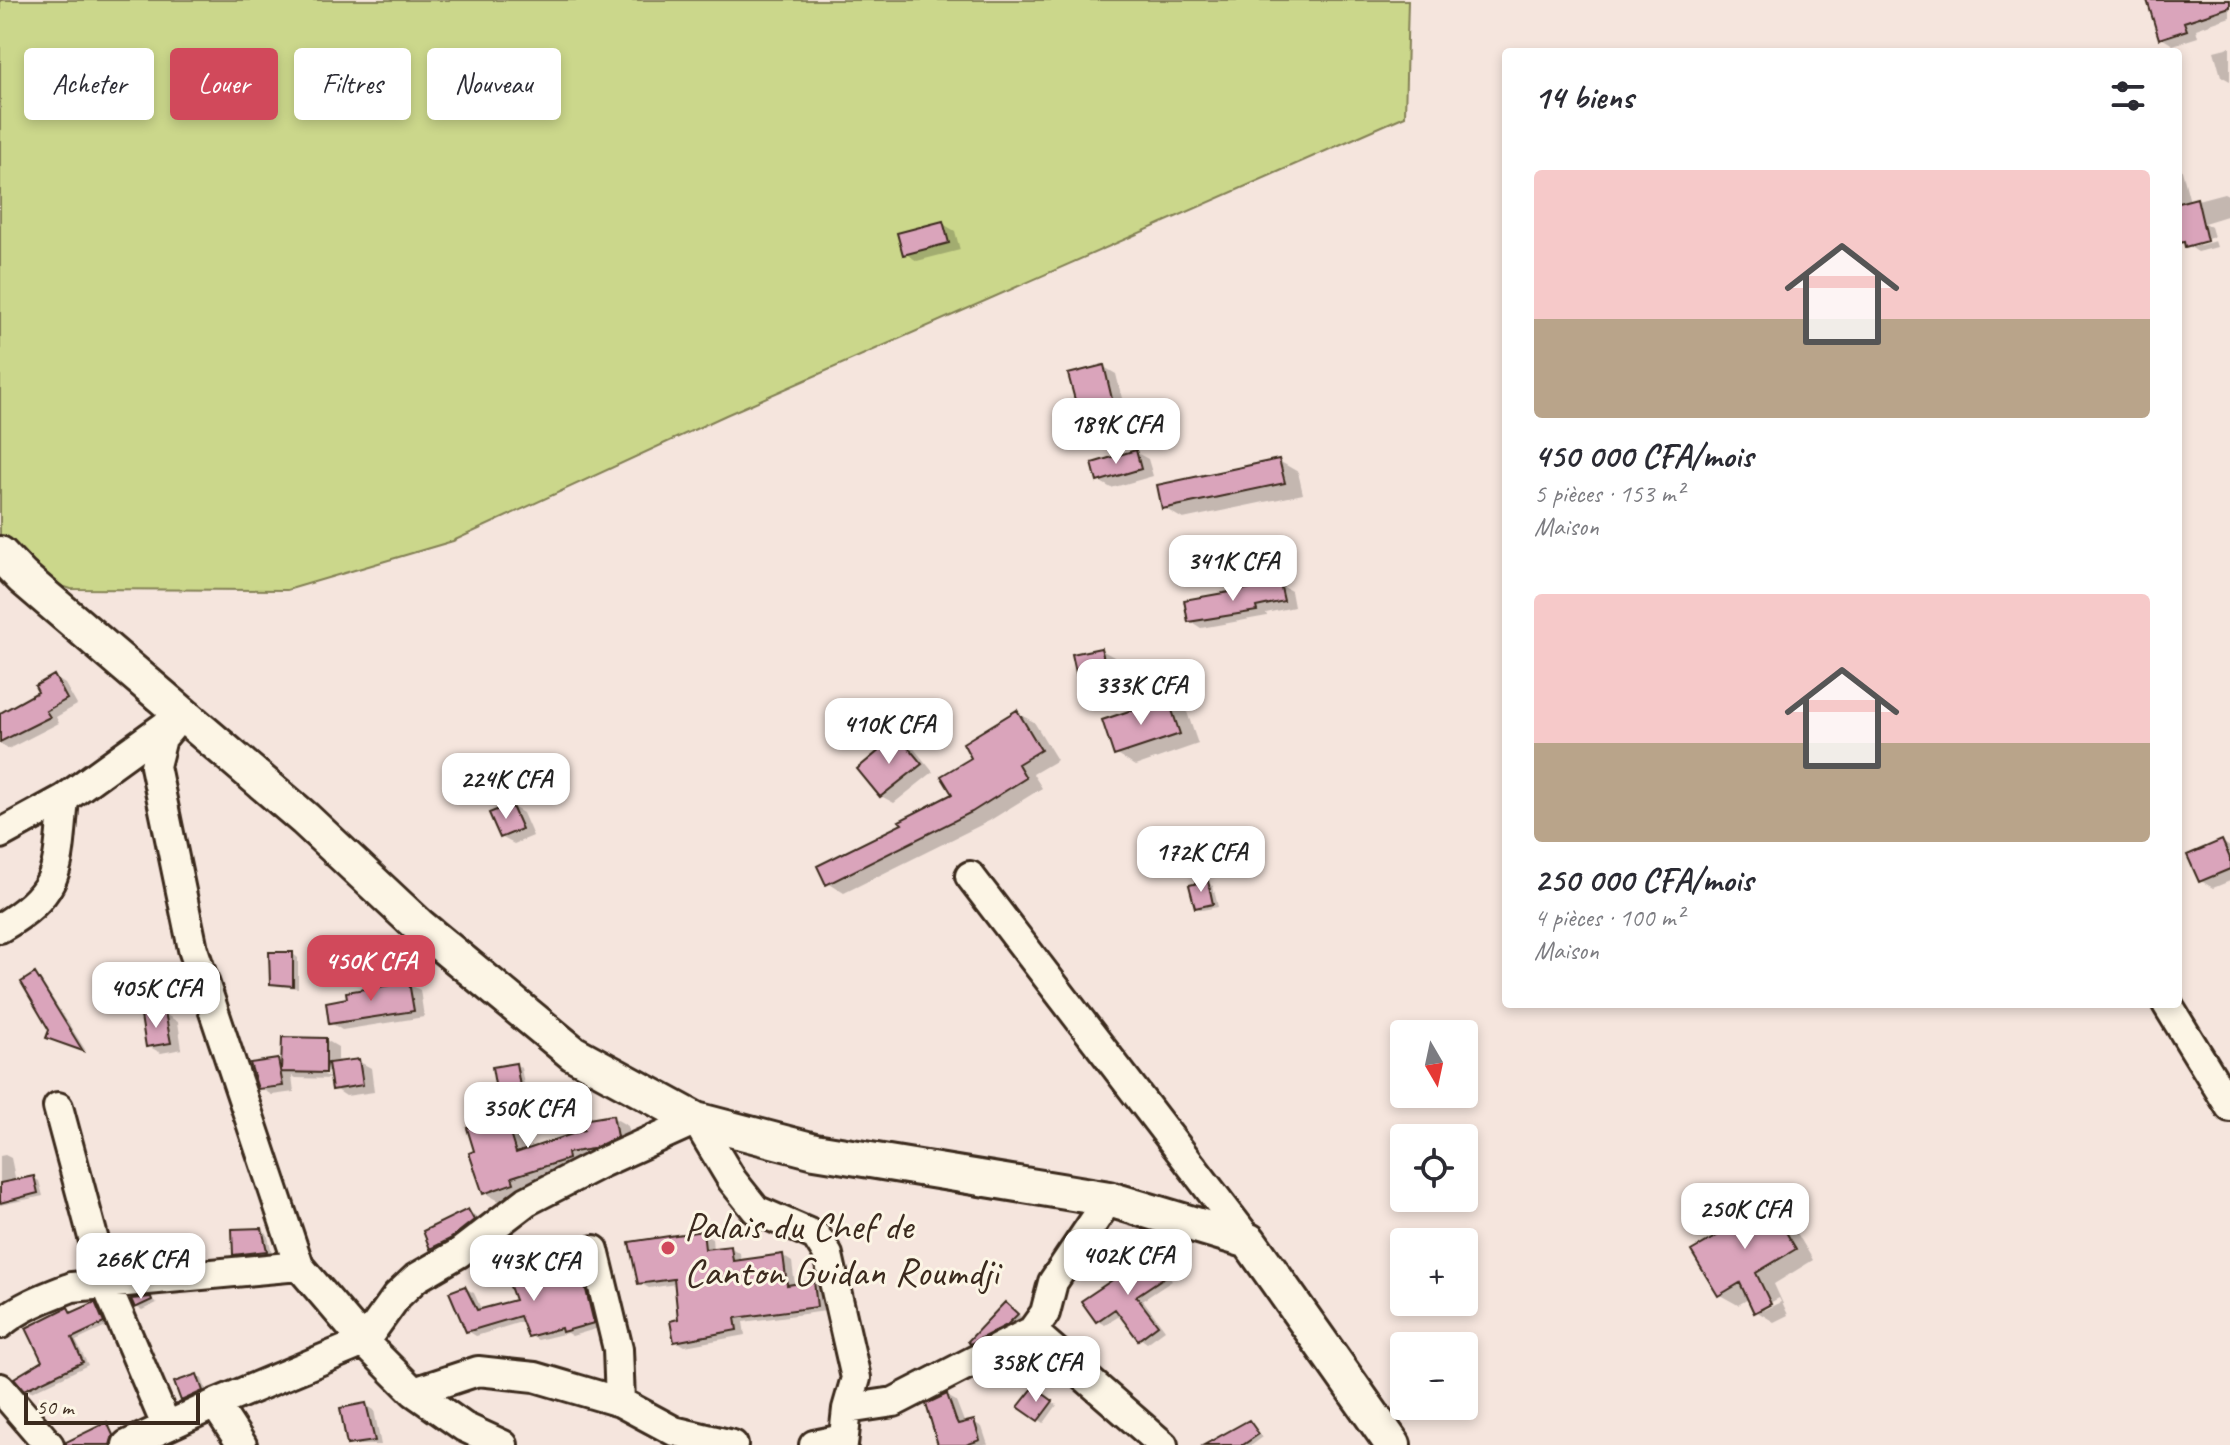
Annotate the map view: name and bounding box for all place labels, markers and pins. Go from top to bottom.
pin: 189K CFA [1033,398,1199,466]
pin: 341K CFA [1150,535,1316,603]
pin: 333K CFA [1058,659,1224,727]
pin: 410K CFA [806,698,972,766]
pin: 224K CFA [423,753,589,821]
pin: 172K CFA [1118,826,1284,894]
pin: 450K CFA [288,935,454,1003]
pin: 405K CFA [73,962,239,1030]
pin: 350K CFA [445,1082,611,1150]
pin: 250K CFA [1662,1183,1828,1251]
place label: Palais du Chef de Canton Guidan Roumdji [684,1201,1003,1297]
pin: 402K CFA [1045,1229,1211,1297]
pin: 266K CFA [58,1233,224,1301]
pin: 443K CFA [451,1235,617,1303]
marker: Palais du Chef de Canton Guidan Roumdji [659,1239,677,1257]
pin: 358K CFA [953,1336,1119,1404]

